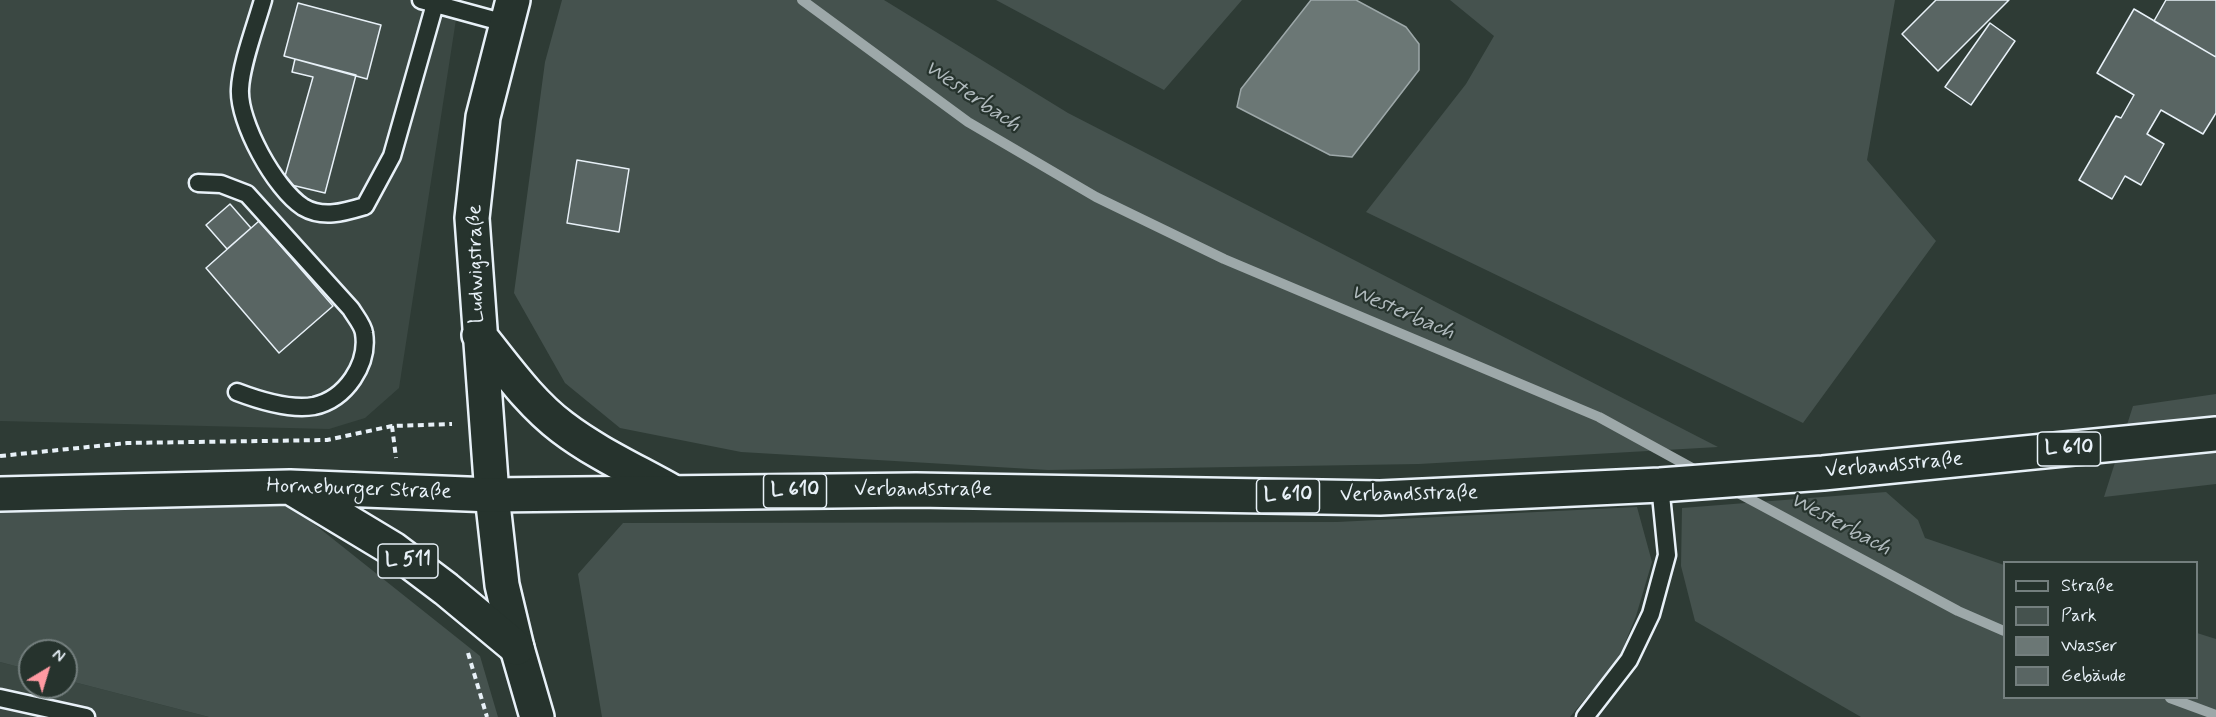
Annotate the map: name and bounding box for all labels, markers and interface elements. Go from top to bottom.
water label: Westerbach [919,55,1025,139]
street label: Ludwigstraße [463,204,491,324]
water label: Westerbach [1346,279,1458,347]
road number: L 610 [2038,432,2100,466]
street label: Verbandsstraße [1824,447,1964,485]
street label: Horneburger Straße [266,474,452,506]
road number: L 610 [764,474,826,508]
street label: Verbandsstraße [854,478,992,504]
road number: L 610 [1256,479,1320,513]
street label: Verbandsstraße [1340,481,1478,509]
water label: Westerbach [1785,487,1895,563]
road number: L 511 [378,544,438,578]
legend [2003,561,2198,699]
text: Straße [2061,574,2114,598]
text: Park [2061,604,2097,628]
text: Wasser [2061,634,2117,658]
north arrow [18,639,78,699]
text: N [47,644,69,668]
text: Gebäude [2061,664,2126,688]

